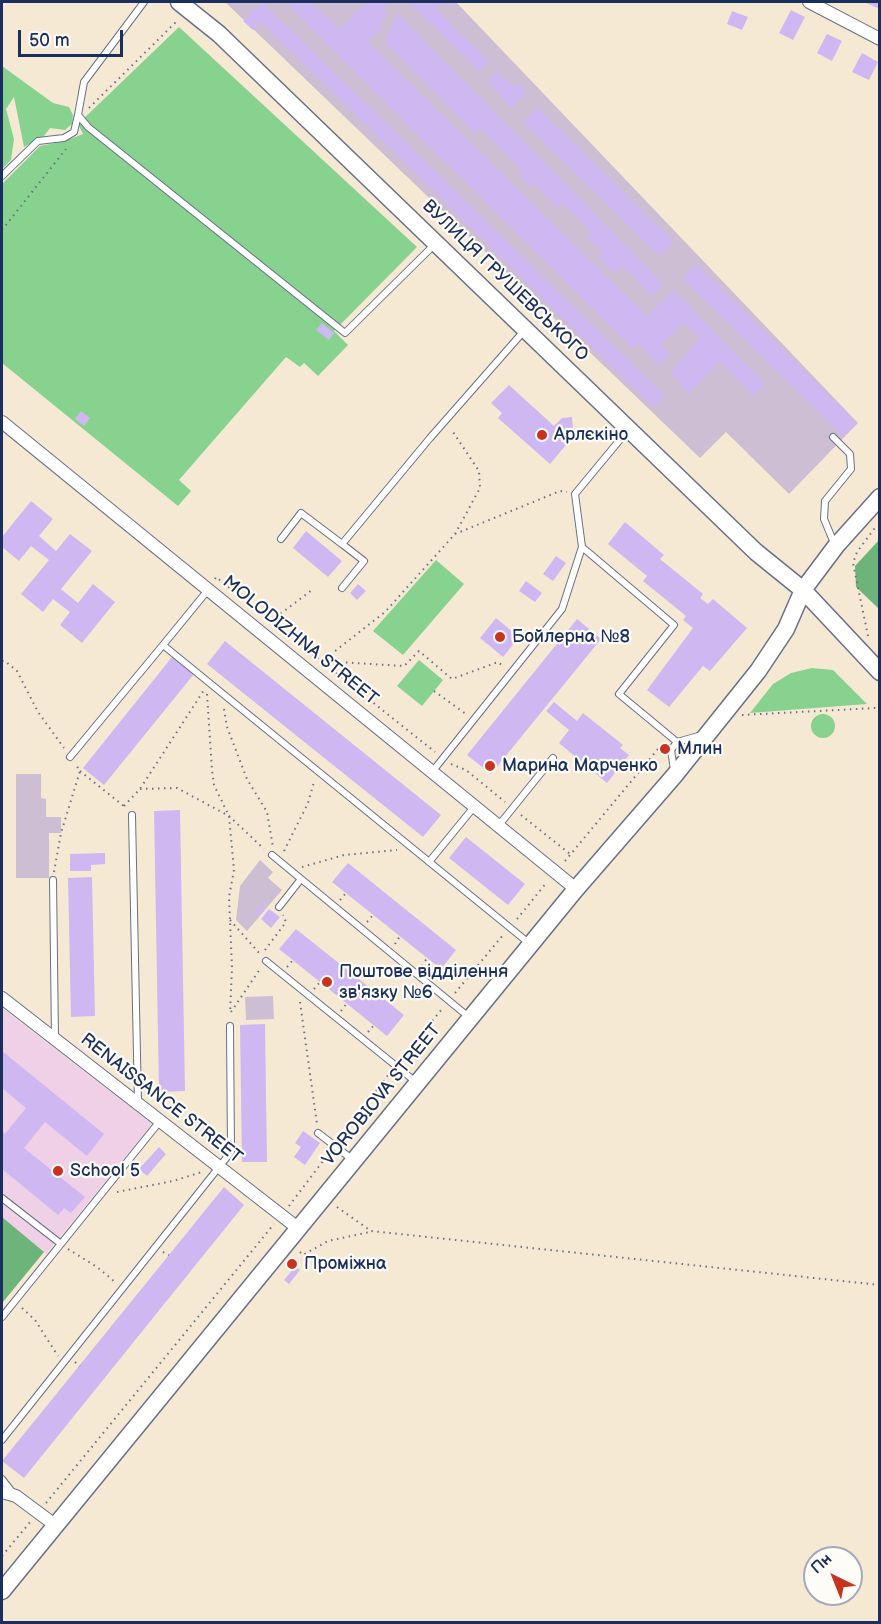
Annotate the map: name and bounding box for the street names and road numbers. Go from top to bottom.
street label: ВУЛИЦЯ ГРУШЕВСЬКОГО [417,196,593,366]
street label: MOLODIZHNA STREET [218,572,382,710]
street label: VOROBIOVA STREET [318,1020,446,1170]
street label: RENAISSANCE STREET [76,1029,246,1169]

